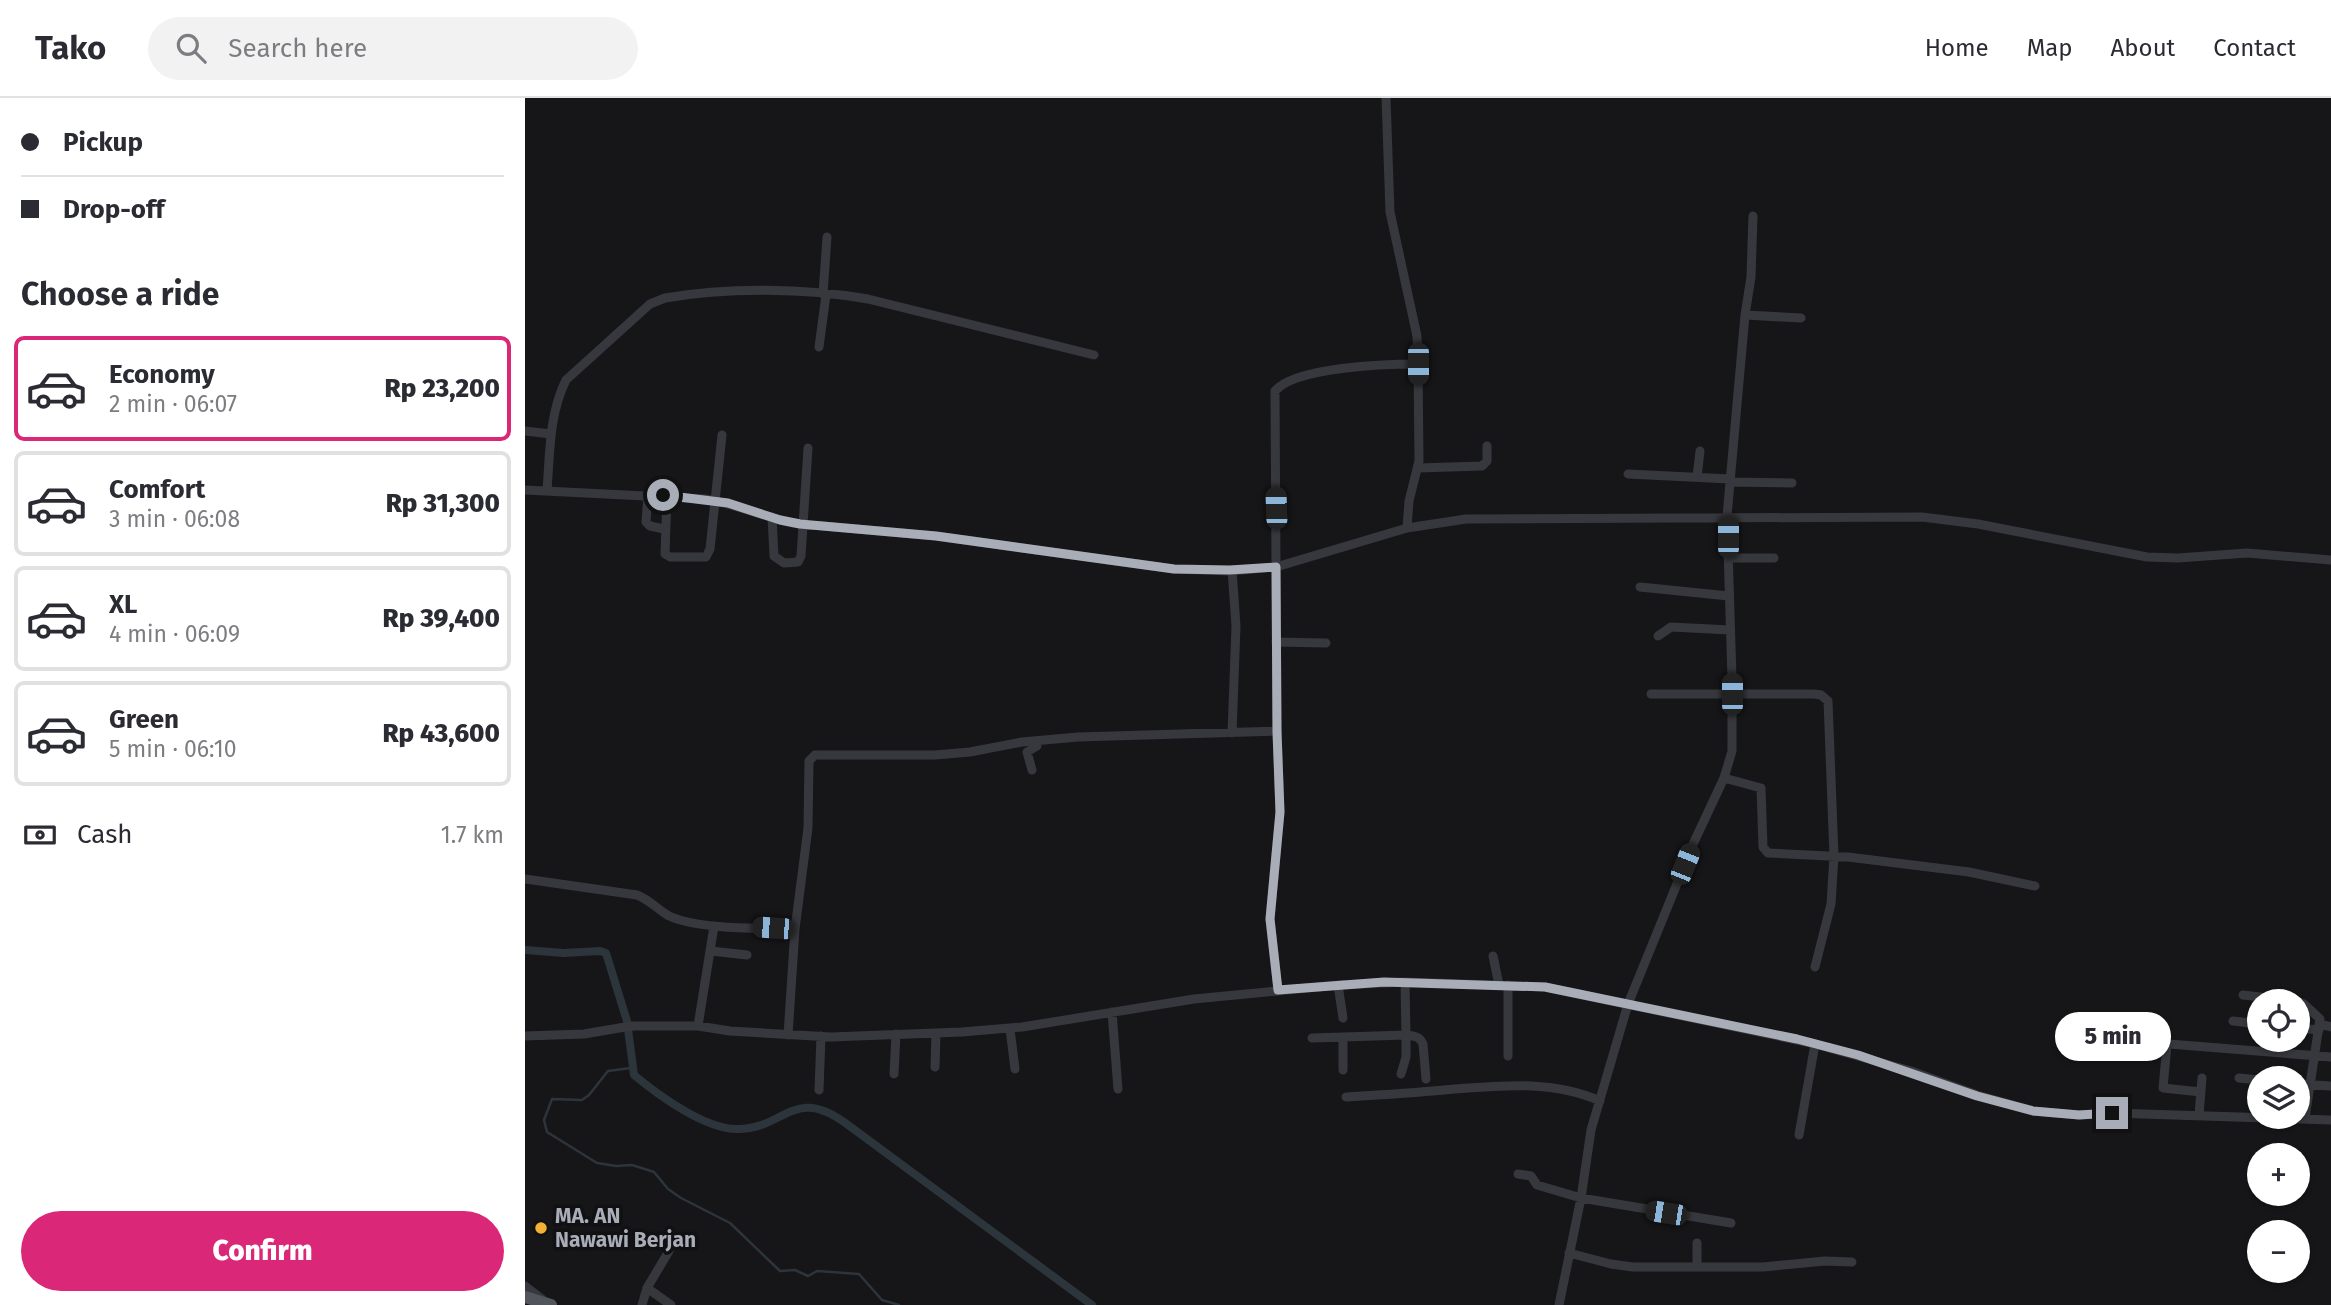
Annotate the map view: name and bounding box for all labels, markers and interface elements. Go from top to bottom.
search box [148,17,638,80]
text: Tako [35,28,106,68]
icon: search [172,29,210,67]
text: Search here [228,33,367,64]
text: Home [1925,34,1989,62]
text: Map [2027,34,2073,62]
text: About [2111,34,2175,62]
text: Contact [2213,34,2296,62]
text: Pickup [63,127,143,158]
text: Drop-off [63,194,165,225]
text: Choose a ride [21,275,219,313]
car [1408,343,1429,385]
icon: car [25,357,88,420]
text: Economy [109,359,215,390]
text: Rp 23,200 [385,373,500,404]
text: 2 min · 06:07 [109,390,237,418]
icon: car [25,472,88,535]
text: Comfort [109,474,205,505]
route start [647,479,679,511]
car [1265,487,1288,529]
text: Rp 31,300 [386,488,500,519]
text: 3 min · 06:08 [109,505,240,533]
car [1718,516,1739,558]
icon: car [25,587,88,650]
text: XL [109,589,137,620]
text: Rp 39,400 [383,603,500,634]
text: 4 min · 06:09 [109,620,240,648]
car [1722,673,1743,715]
icon: car [25,702,88,765]
text: Green [109,704,179,735]
text: Rp 43,600 [382,718,500,749]
text: 5 min · 06:10 [109,735,237,763]
icon: cash [21,816,59,854]
text: Cash [77,819,133,850]
text: 1.7 km [441,821,504,849]
car [1668,841,1703,887]
car [752,916,795,940]
map controls [2247,989,2310,1283]
button: locate [2247,989,2310,1052]
callout: 5 min [2054,1012,2170,1060]
text: 5 min [2085,1022,2141,1050]
button: layers [2247,1066,2310,1129]
route end [2096,1097,2128,1129]
button: + [2247,1143,2310,1206]
car [1644,1199,1689,1227]
place label: MA. AN Nawawi Berjan [555,1203,696,1253]
button: Confirm [21,1211,504,1291]
marker: MA. AN Nawawi Berjan [533,1220,549,1236]
button: − [2247,1220,2310,1283]

